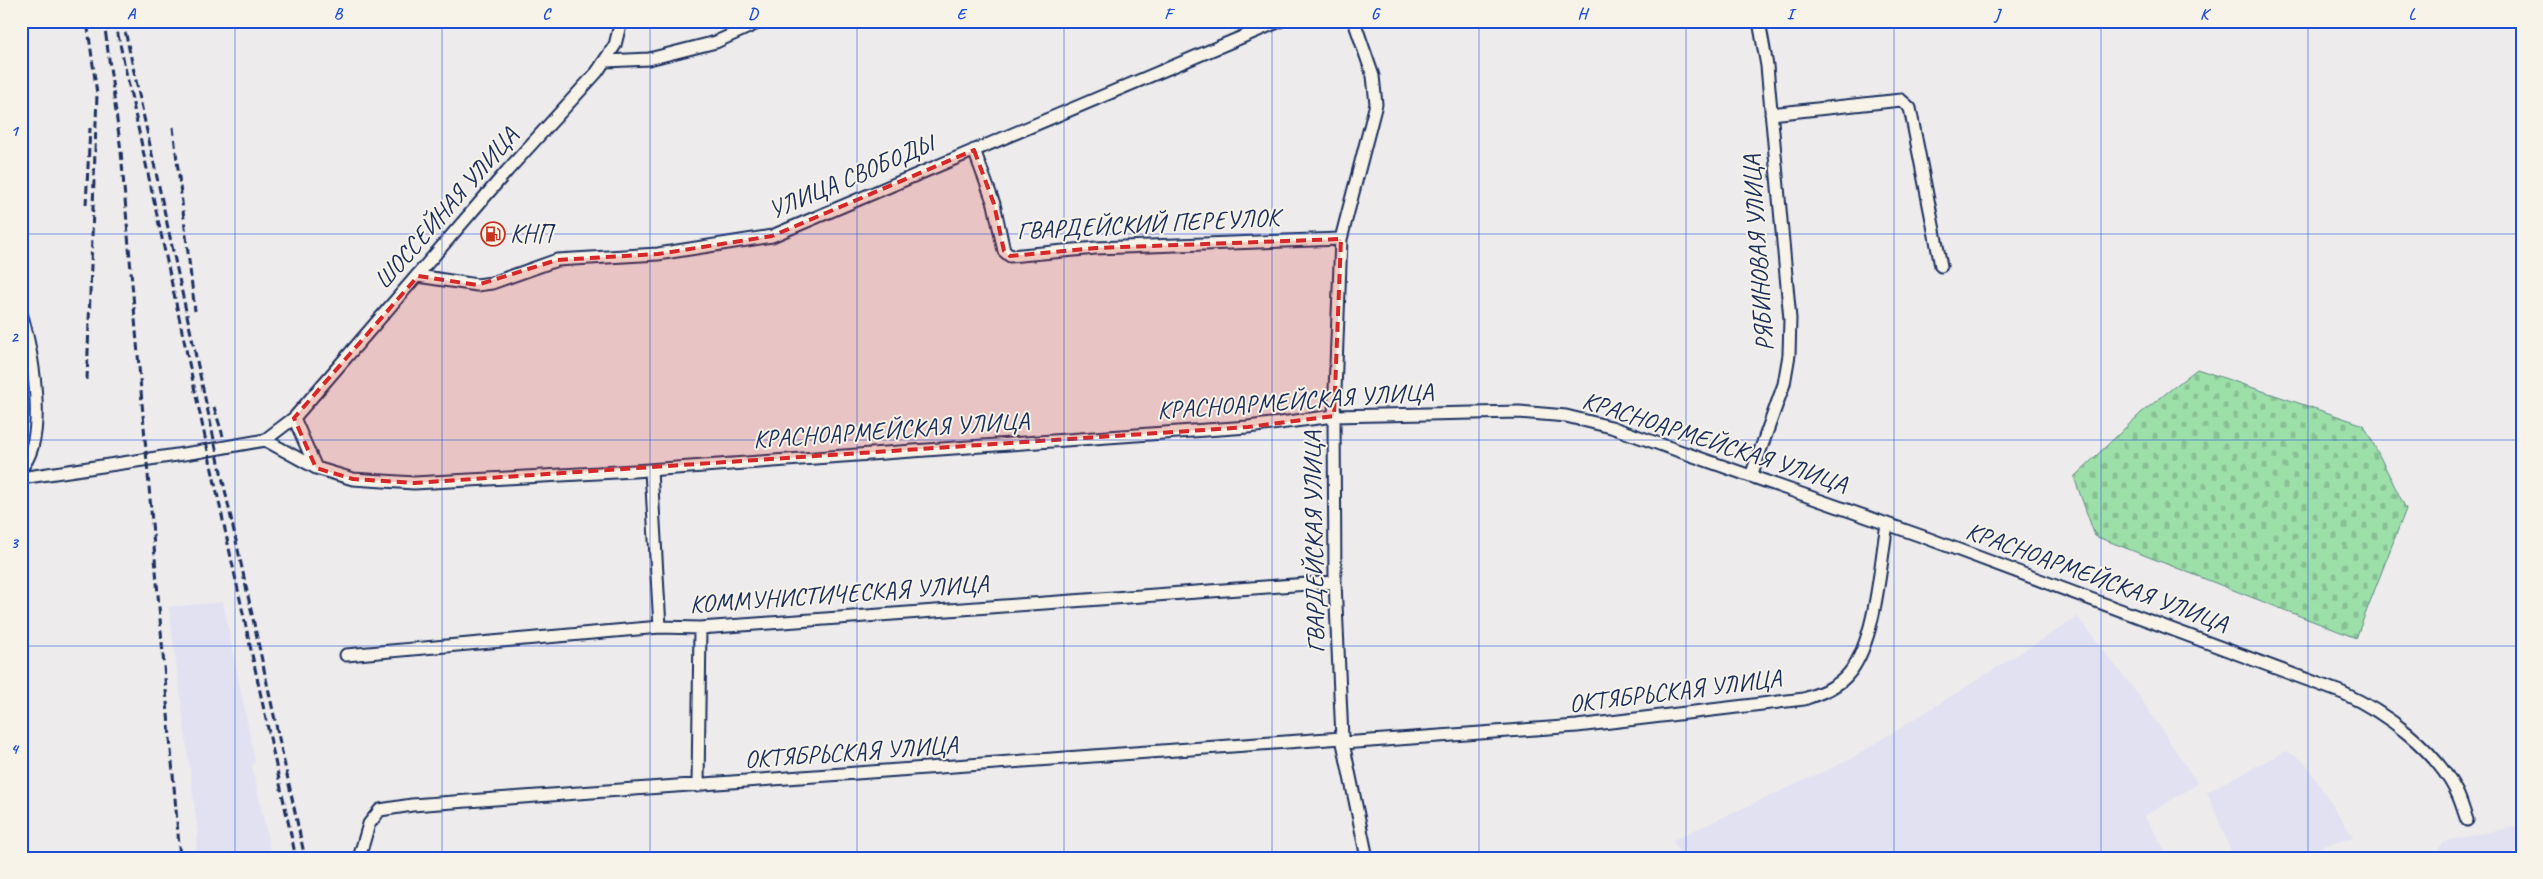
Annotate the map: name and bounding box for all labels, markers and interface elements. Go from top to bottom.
text: A [127,4,137,24]
text: B [334,4,344,24]
text: C [542,4,552,24]
text: D [748,4,759,24]
text: E [957,4,968,24]
text: F [1164,4,1175,24]
text: G [1371,4,1381,24]
text: H [1577,4,1589,24]
text: I [1787,4,1797,24]
text: J [1993,4,2002,24]
text: K [2200,4,2212,24]
text: L [2409,4,2417,24]
street label: ШОССЕЙНАЯ УЛИЦА [367,120,525,296]
text: 1 [10,121,19,141]
street label: УЛИЦА СВОБОДЫ [764,126,943,226]
street label: РЯБИНОВАЯ УЛИЦА [1735,153,1781,352]
street label: ГВАРДЕЙСКИЙ ПЕРЕУЛОК [1016,201,1285,247]
place label: КНП [510,218,557,250]
fuel station icon: КНП [480,221,506,247]
text: 2 [10,327,19,347]
street label: КРАСНОАРМЕЙСКАЯ УЛИЦА [1156,375,1434,427]
street label: КРАСНОАРМЕЙСКАЯ УЛИЦА [1579,384,1852,500]
street label: КРАСНОАРМЕЙСКАЯ УЛИЦА [752,404,1030,456]
street label: ГВАРДЕЙСКАЯ УЛИЦА [1296,430,1332,653]
street label: КРАСНОАРМЕЙСКАЯ УЛИЦА [1962,515,2233,639]
text: 3 [10,533,19,553]
street label: КОММУНИСТИЧЕСКАЯ УЛИЦА [689,568,991,620]
street label: ОКТЯБРЬСКАЯ УЛИЦА [1567,662,1784,720]
street label: ОКТЯБРЬСКАЯ УЛИЦА [743,728,960,775]
text: 4 [10,739,19,759]

